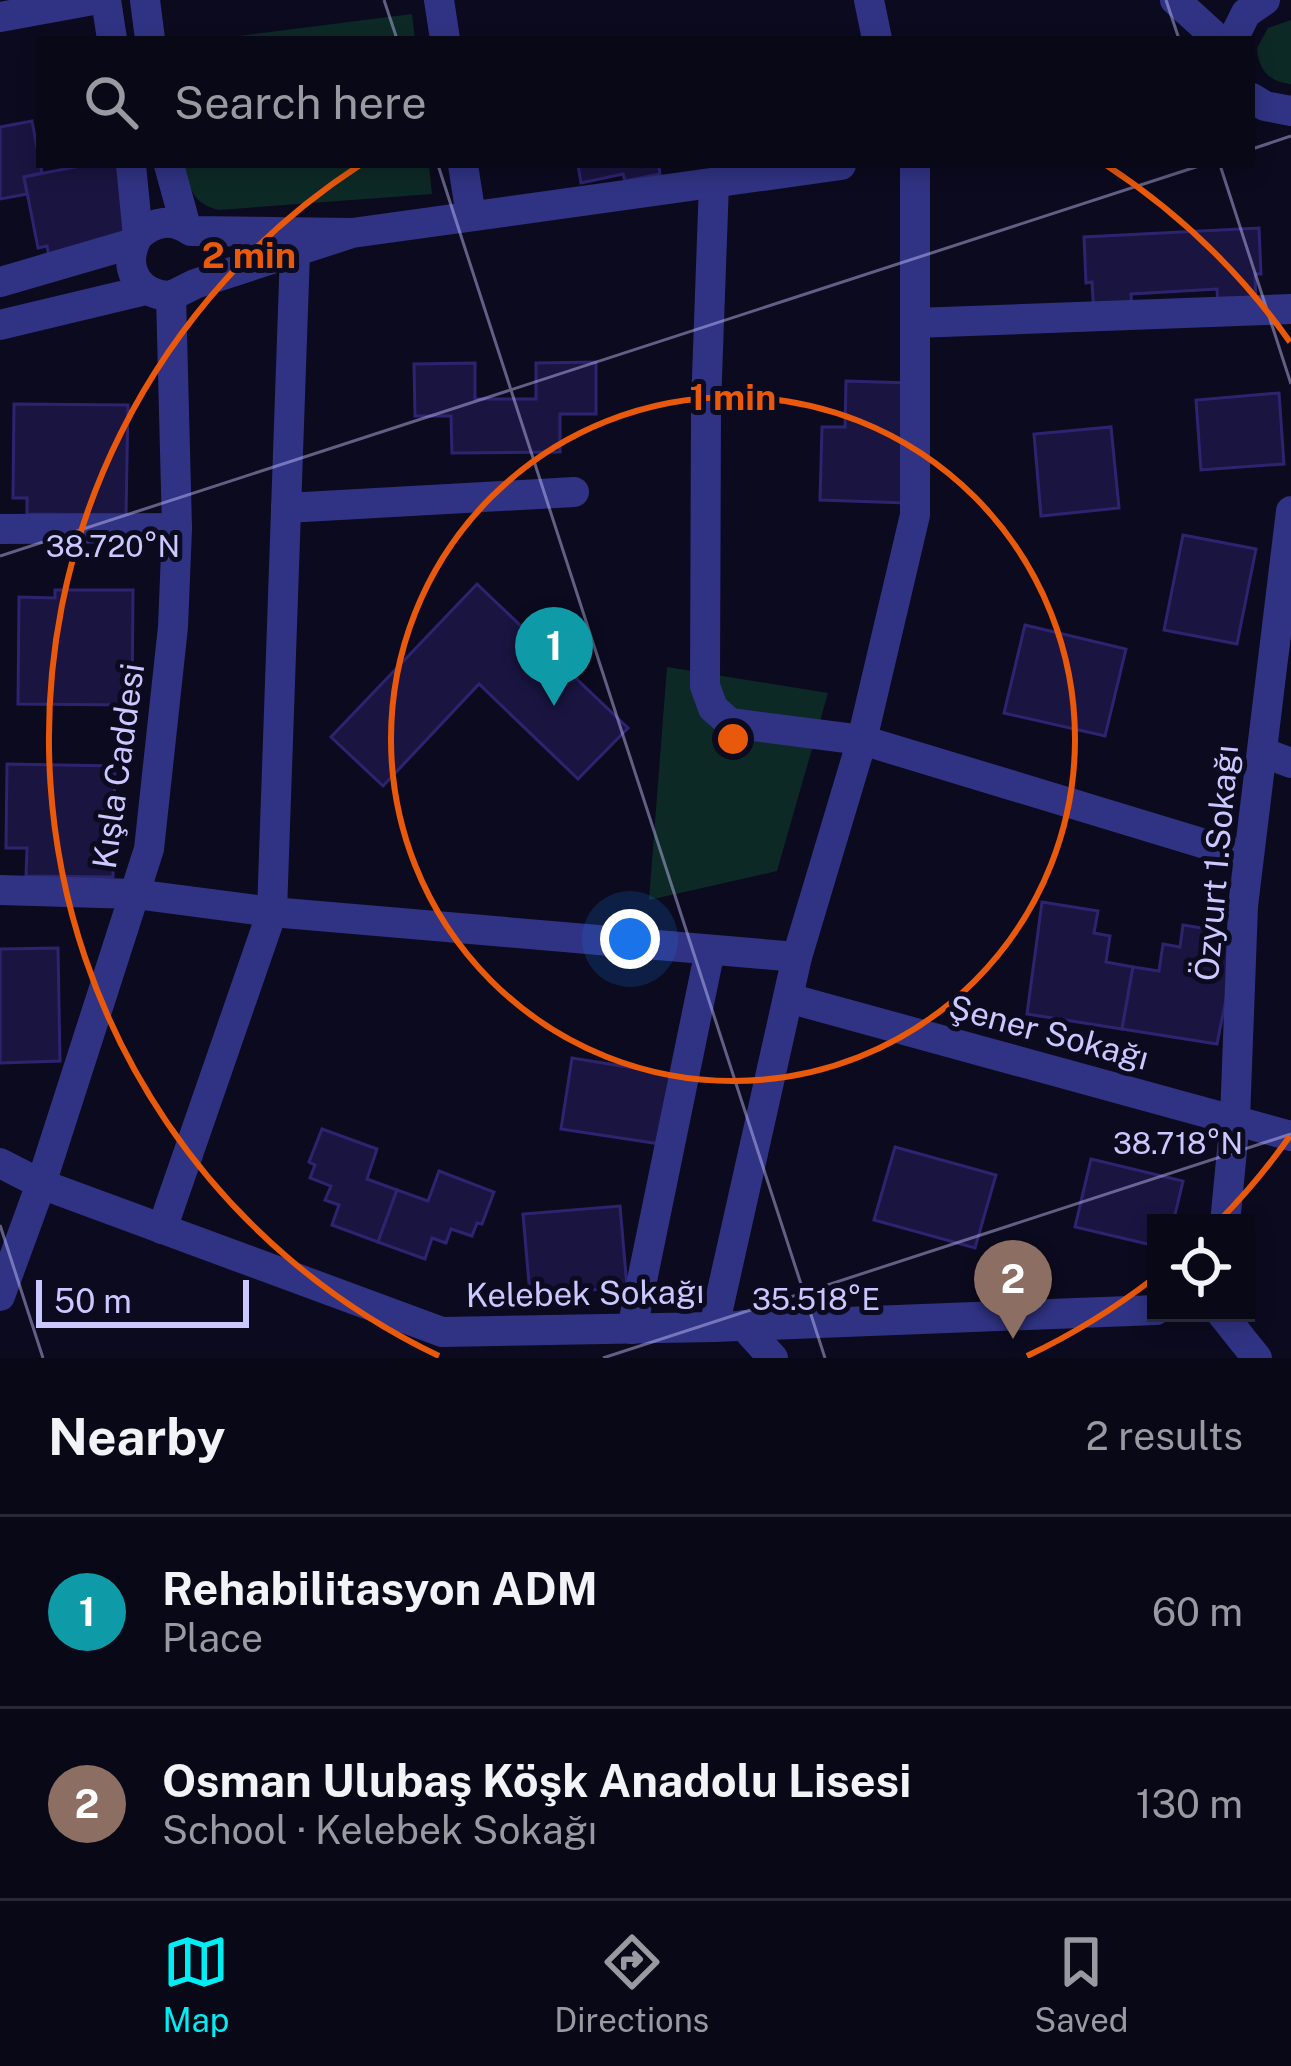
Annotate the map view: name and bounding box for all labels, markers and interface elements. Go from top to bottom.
search box [36,36,1255,168]
icon: search [78,69,144,135]
text: Search here [174,76,427,129]
text: 2 min [202,234,296,276]
text: 1 min [690,376,776,418]
text: 38.720°N [46,528,180,564]
pin: 1 [515,607,593,706]
street label: Kışla Caddesi [85,661,151,871]
centre of rings [712,718,754,760]
street label: Özyurt 1.Sokağı [1185,743,1245,983]
your location [600,909,660,969]
street label: Şener Sokağı [945,987,1153,1077]
text: 38.718°N [1113,1125,1243,1161]
map controls [1147,1214,1255,1322]
button: locate [1147,1214,1255,1322]
pin: 2 [974,1240,1052,1339]
street label: Kelebek Sokağı [465,1272,705,1314]
scale bar [36,1274,249,1327]
text: 35.518°E [752,1281,880,1317]
text: 50 m [54,1282,132,1320]
text: Nearby [48,1407,225,1466]
text: 2 results [1086,1413,1243,1459]
text: Rehabilitasyon ADM [162,1562,598,1615]
text: 1 [79,1589,95,1635]
text: 60 m [1152,1589,1243,1635]
text: Place [162,1615,263,1661]
text: Osman Ulubaş Köşk Anadolu Lisesi [162,1754,911,1807]
text: 2 [75,1781,99,1827]
text: 130 m [1136,1781,1243,1827]
text: School · Kelebek Sokağı [162,1807,597,1853]
tab: Map [162,1929,229,2039]
tab: Directions [554,1929,709,2039]
tab: Saved [1034,1929,1129,2039]

